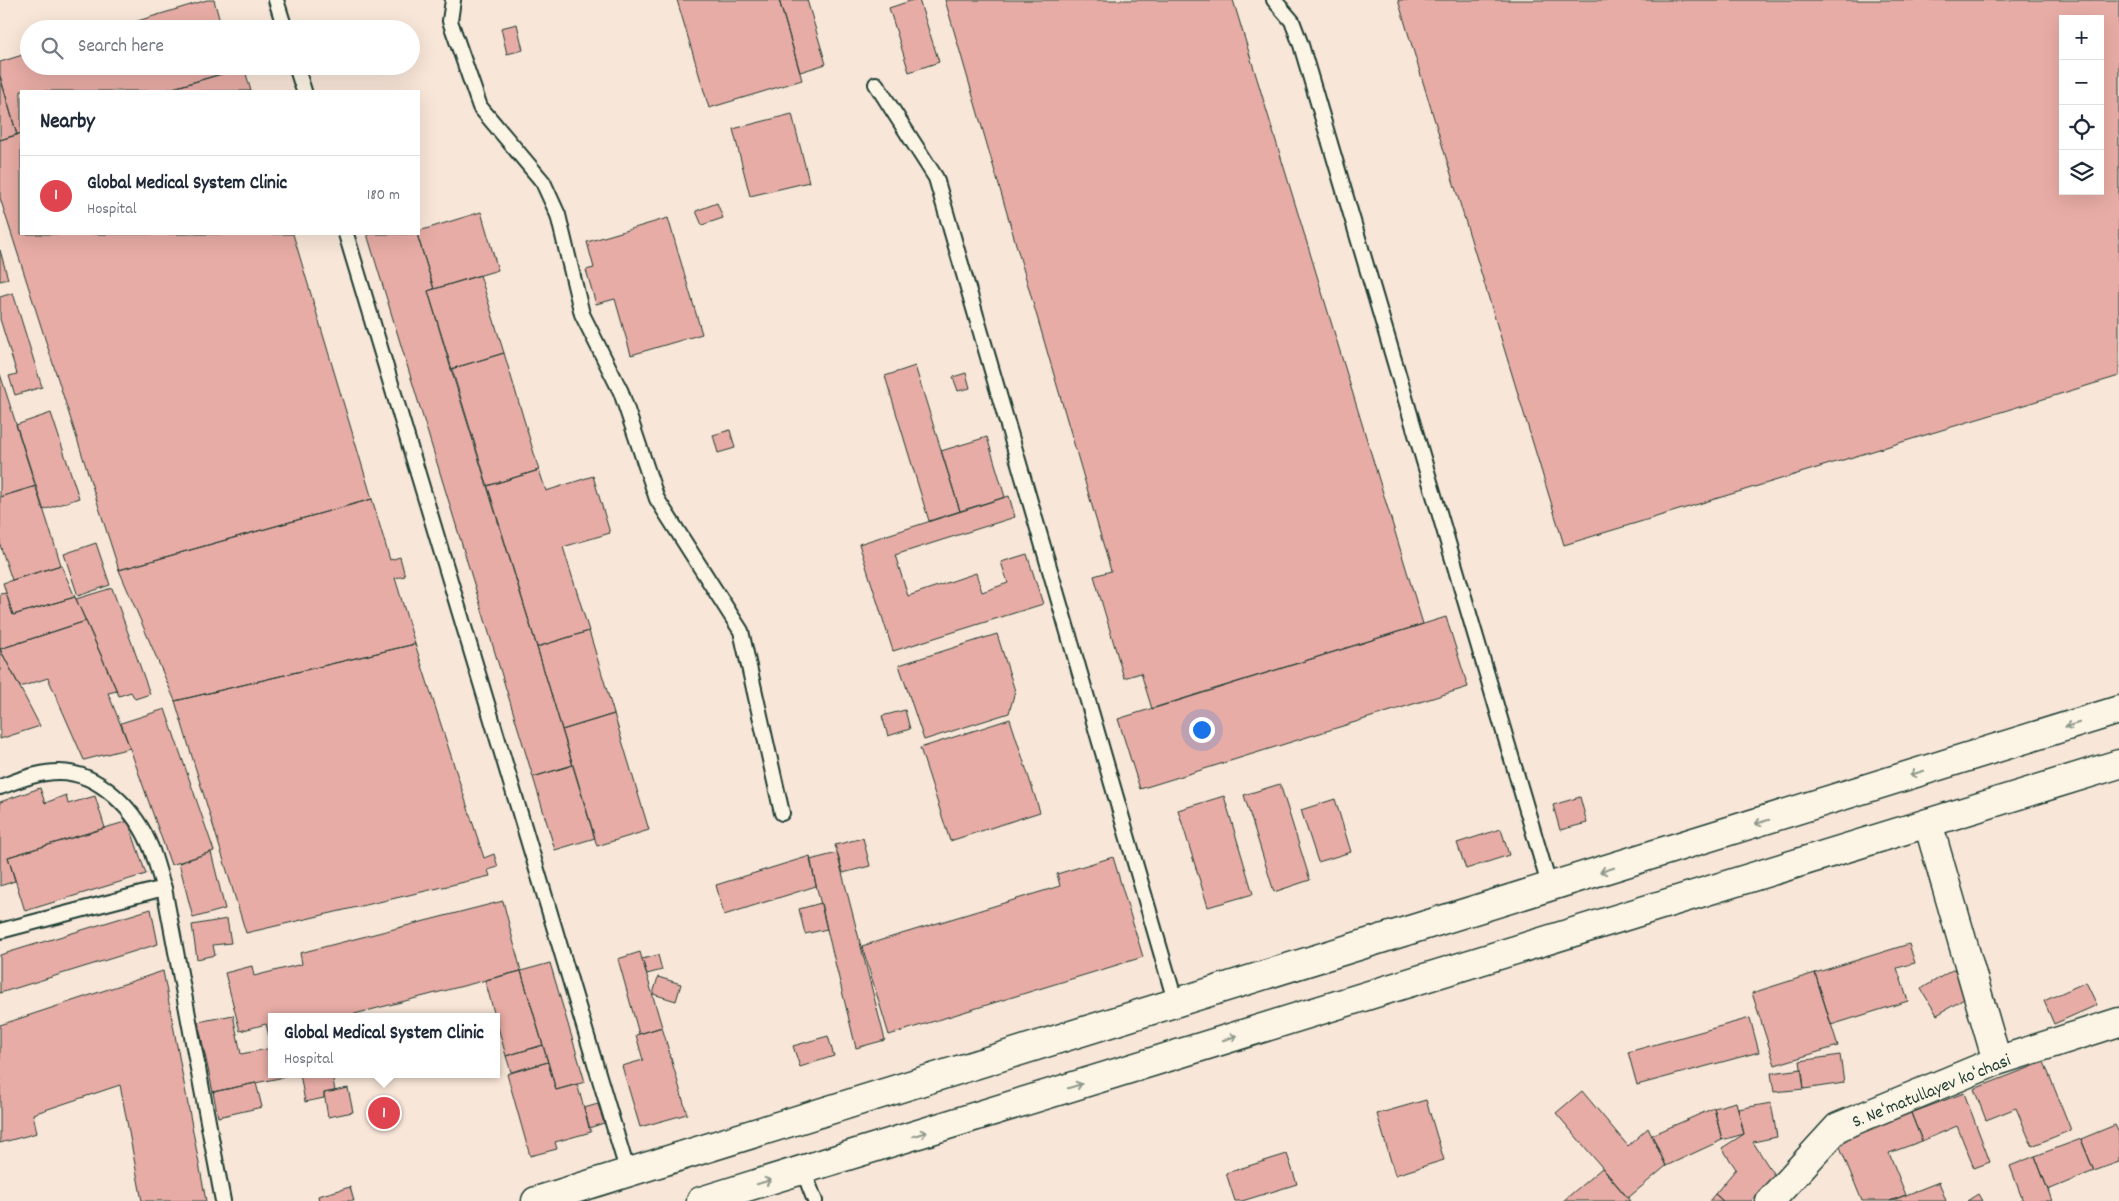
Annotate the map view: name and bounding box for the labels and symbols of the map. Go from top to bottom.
your location [1189,717,1215,743]
one-way arrow [2065,720,2081,730]
one-way arrow [1910,769,1926,779]
one-way arrow [1755,817,1771,827]
one-way arrow [1599,865,1615,875]
one-way arrow [1222,1033,1238,1042]
street label: S. Neʻmatullayev koʻchasi [1849,1049,2015,1136]
one-way arrow [1067,1080,1083,1090]
pin: 1 [368,1094,400,1132]
one-way arrow [911,1128,927,1138]
one-way arrow [756,1176,772,1186]

